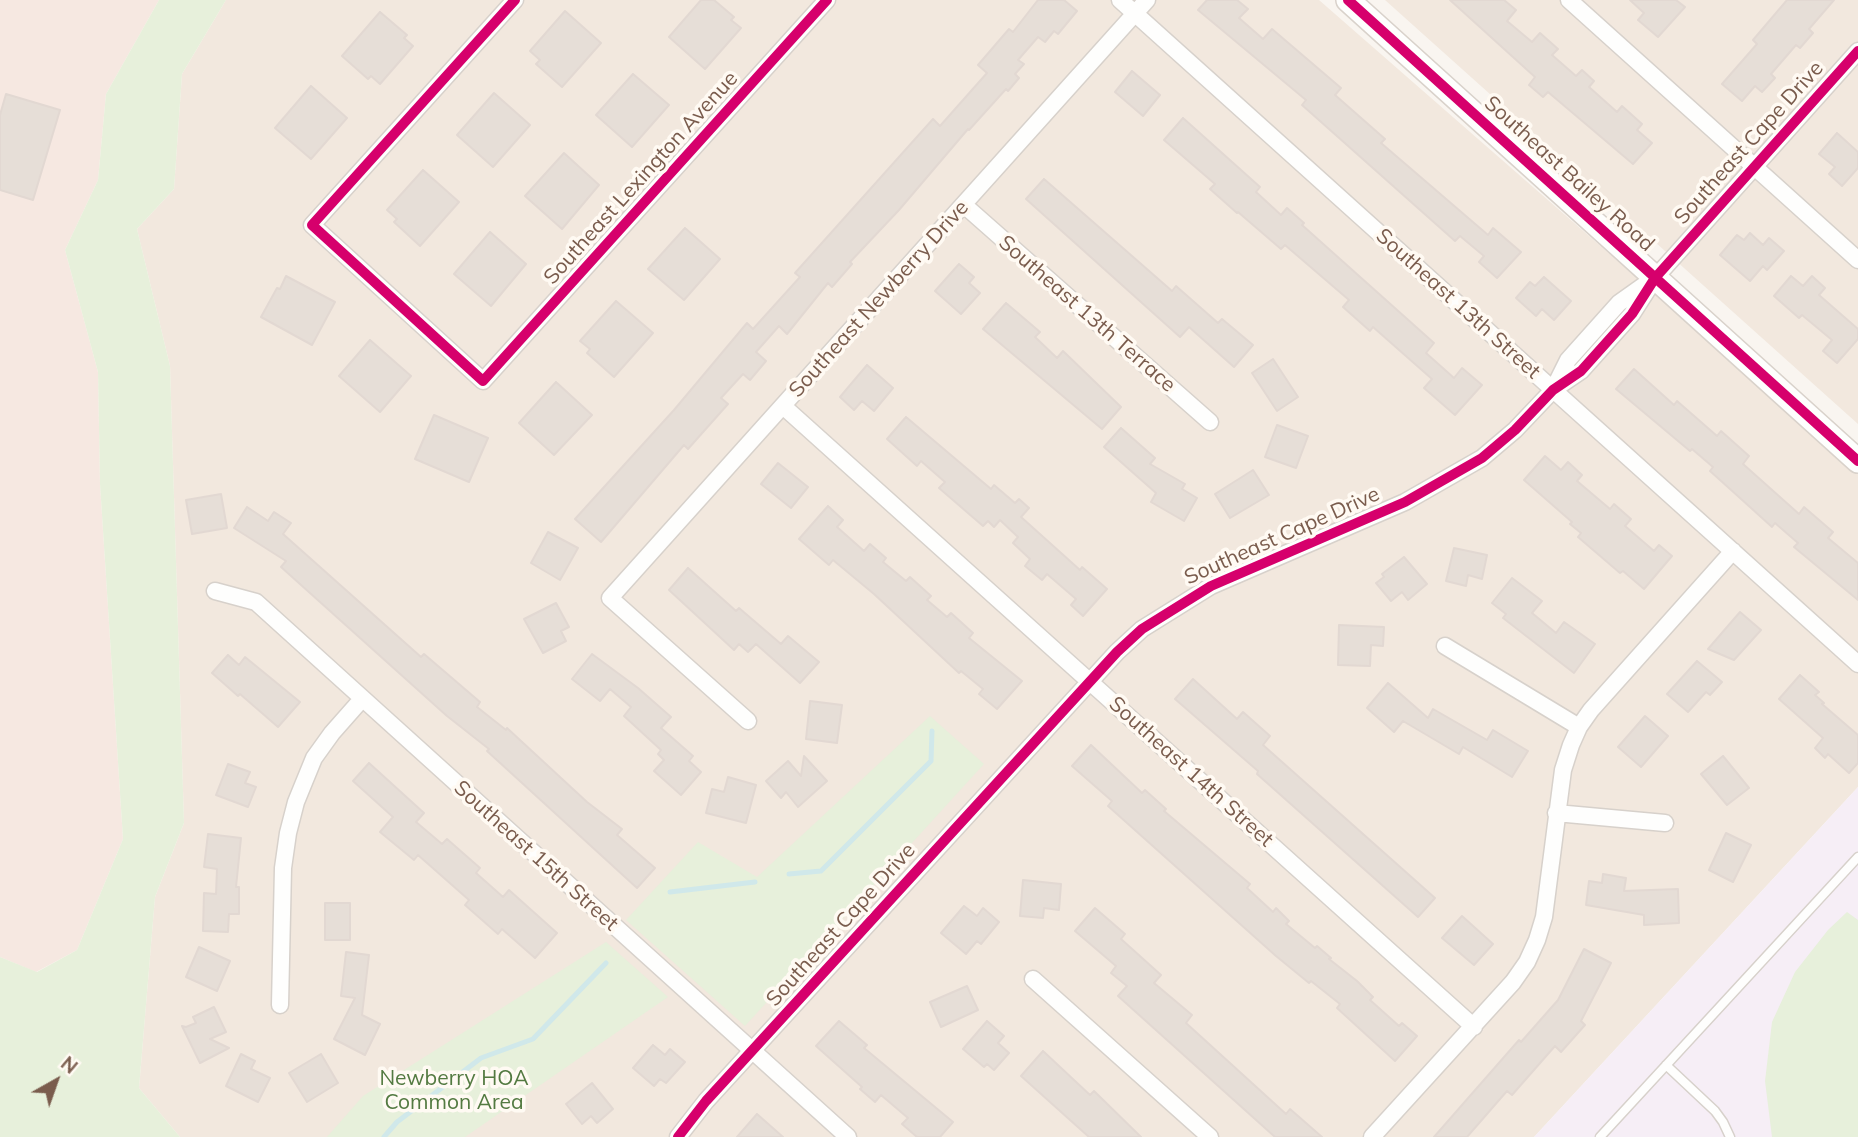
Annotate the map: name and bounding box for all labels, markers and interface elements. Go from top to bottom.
street label: Southeast Cape Drive [1669,56,1829,230]
street label: Southeast Lexington Avenue [539,66,743,290]
street label: Southeast Bailey Road [1479,91,1659,257]
street label: Southeast Newberry Drive [784,195,974,403]
street label: Southeast 13th Street [1371,224,1545,384]
street label: Southeast 13th Terrace [993,230,1181,398]
street label: Southeast Cape Drive [1181,482,1383,590]
street label: Southeast 14th Street [1104,692,1278,852]
street label: Southeast 15th Street [449,776,623,936]
street label: Southeast Cape Drive [761,838,921,1012]
north arrow [21,1046,91,1116]
text: N [56,1051,83,1079]
park label: Newberry HOA Common Area [379,1066,529,1116]

